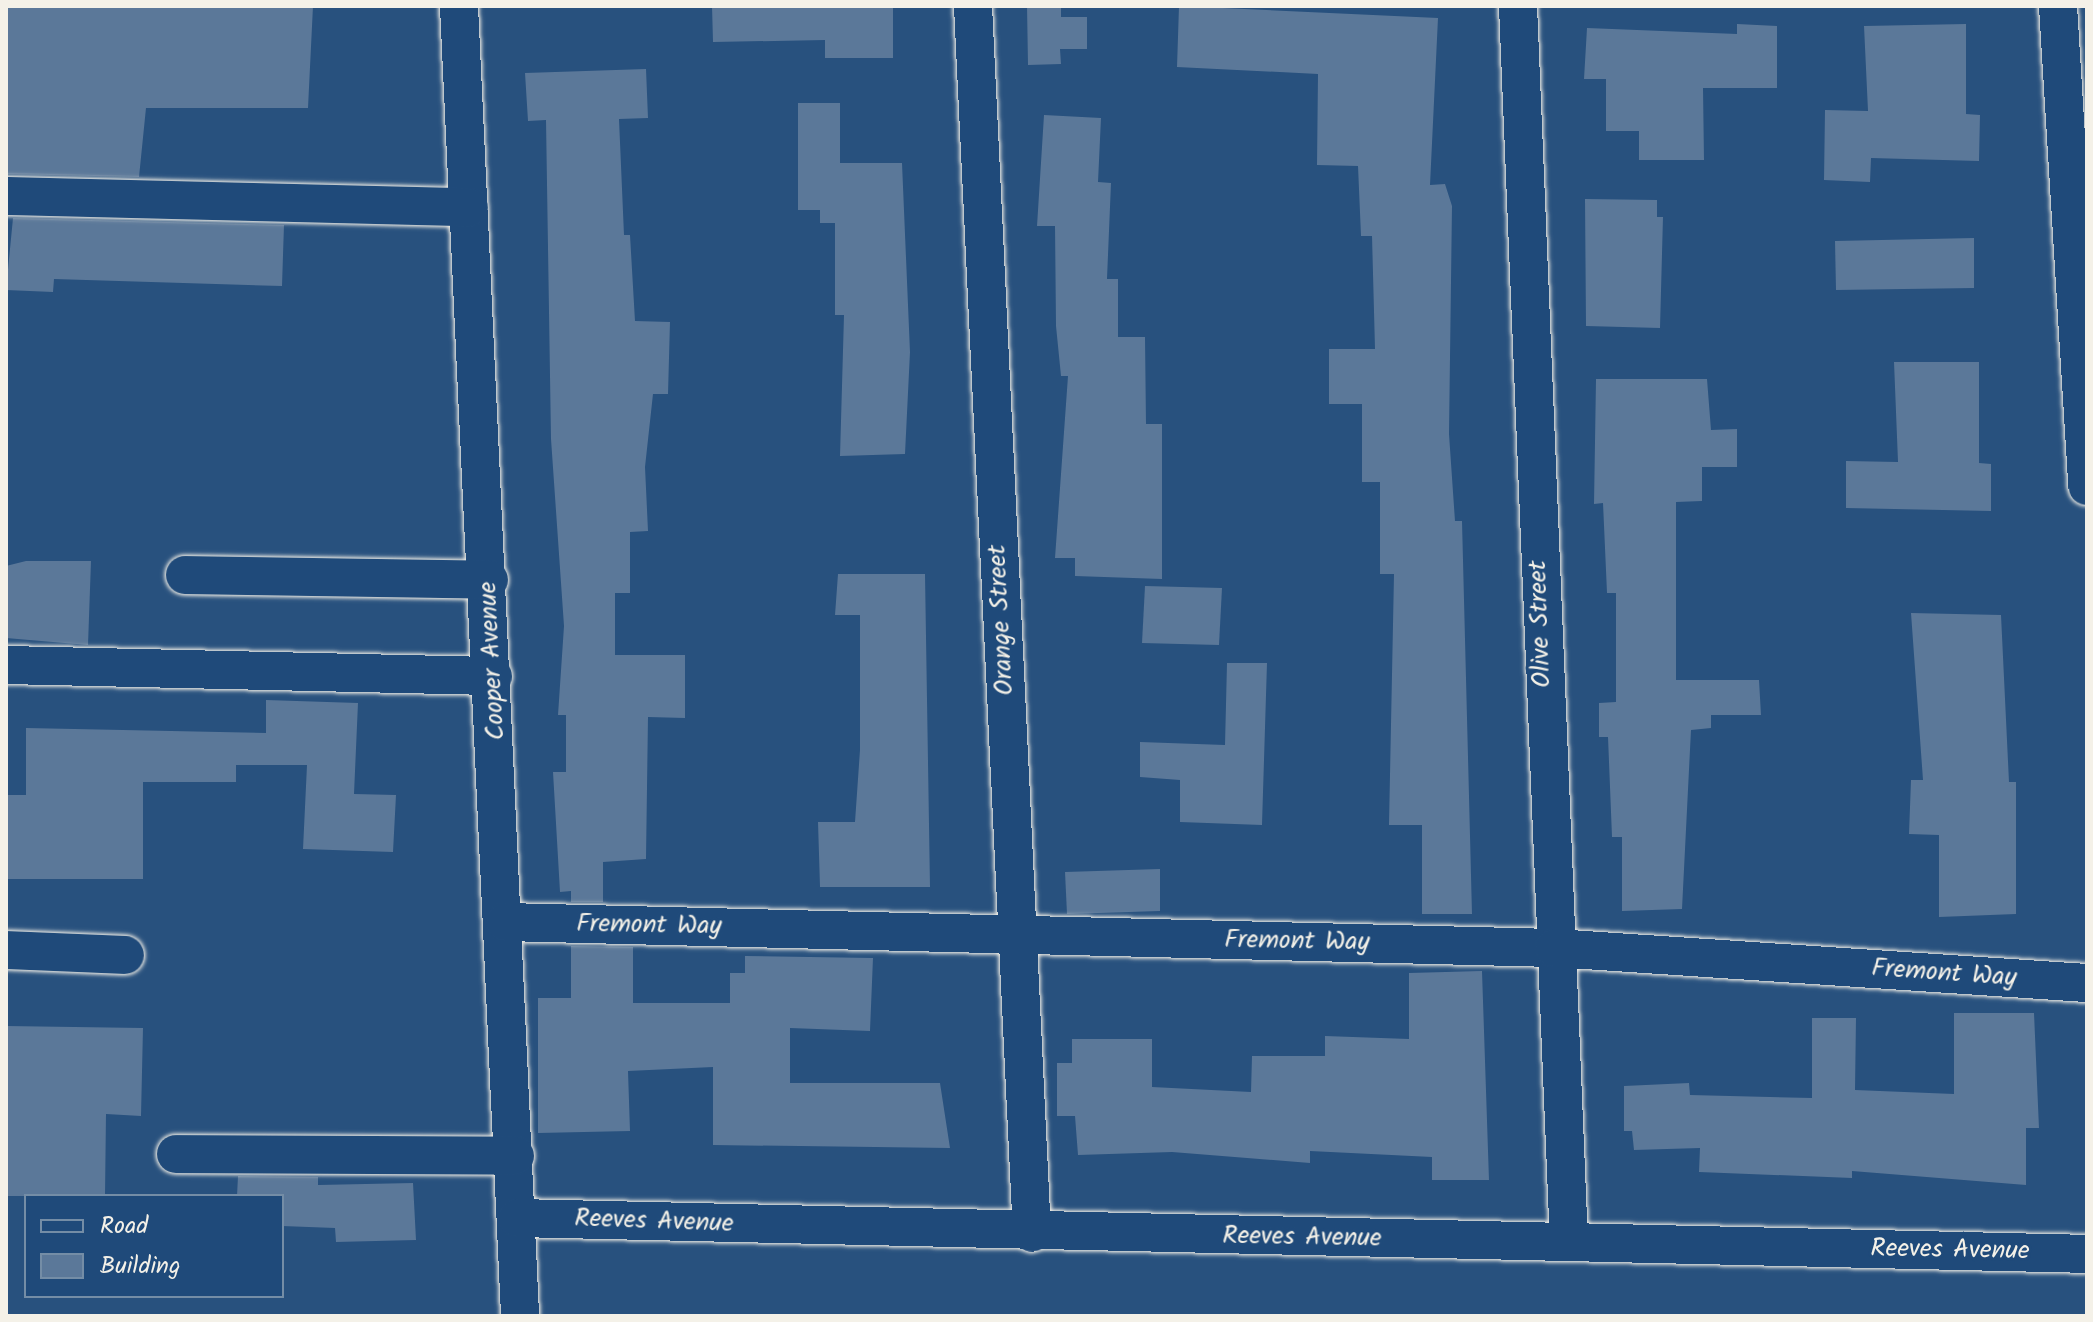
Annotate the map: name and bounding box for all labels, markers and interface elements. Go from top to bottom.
street label: Orange Street [982,544,1022,696]
street label: Olive Street [1523,560,1559,688]
street label: Cooper Avenue [473,581,513,741]
street label: Fremont Way [576,909,722,943]
street label: Fremont Way [1224,925,1370,959]
street label: Fremont Way [1870,953,2018,995]
legend [24,1194,284,1298]
street label: Reeves Avenue [574,1204,734,1240]
text: Road [100,1207,148,1246]
street label: Reeves Avenue [1222,1221,1382,1255]
street label: Reeves Avenue [1870,1234,2030,1268]
text: Building [100,1247,180,1286]

